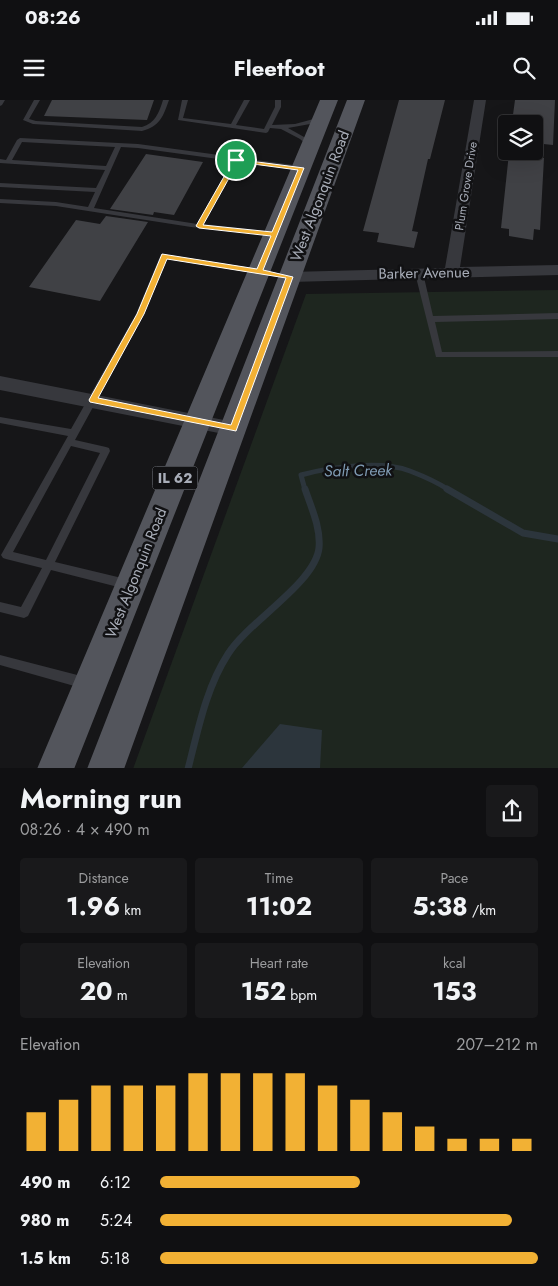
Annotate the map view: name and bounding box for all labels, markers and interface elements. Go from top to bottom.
text: 08:26 [25,4,81,31]
text: Fleetfoot [234,52,324,84]
icon: menu [20,54,48,82]
icon: search [510,54,538,82]
map controls [498,115,543,160]
button: layers [498,115,543,160]
street label: West Algonquin Road [285,127,355,265]
pin [215,139,257,181]
street label: Plum Grove Drive [450,140,482,232]
icon: arrive [222,146,250,174]
street label: Barker Avenue [378,261,470,285]
water label: Salt Creek [324,458,393,483]
road number: IL 62 [152,466,198,489]
street label: West Algonquin Road [100,505,172,641]
text: Morning run [20,778,182,819]
button: share [486,785,538,837]
text: 08:26 · 4 × 490 m [20,818,150,841]
text: Distance [79,868,129,888]
text: Time [265,868,293,888]
text: Pace [440,868,468,888]
text: 1.96 [66,888,120,924]
text: 11:02 [246,888,312,924]
text: 5:38 [412,888,468,924]
text: km [120,900,141,920]
text: /km [468,900,496,920]
text: Elevation [77,953,130,973]
text: Heart rate [250,953,308,973]
text: kcal [443,953,466,973]
text: 20 [80,973,113,1009]
text: 152 [241,973,286,1009]
text: 153 [432,973,477,1009]
text: m [113,985,128,1005]
text: bpm [286,985,317,1005]
text: Elevation [20,1033,80,1056]
text: 207–212 m [456,1033,538,1056]
text: 490 m [20,1171,70,1194]
text: 6:12 [100,1171,130,1194]
text: 980 m [20,1209,69,1232]
text: 5:24 [100,1209,132,1232]
text: 1.5 km [20,1247,71,1270]
text: 5:18 [100,1247,130,1270]

